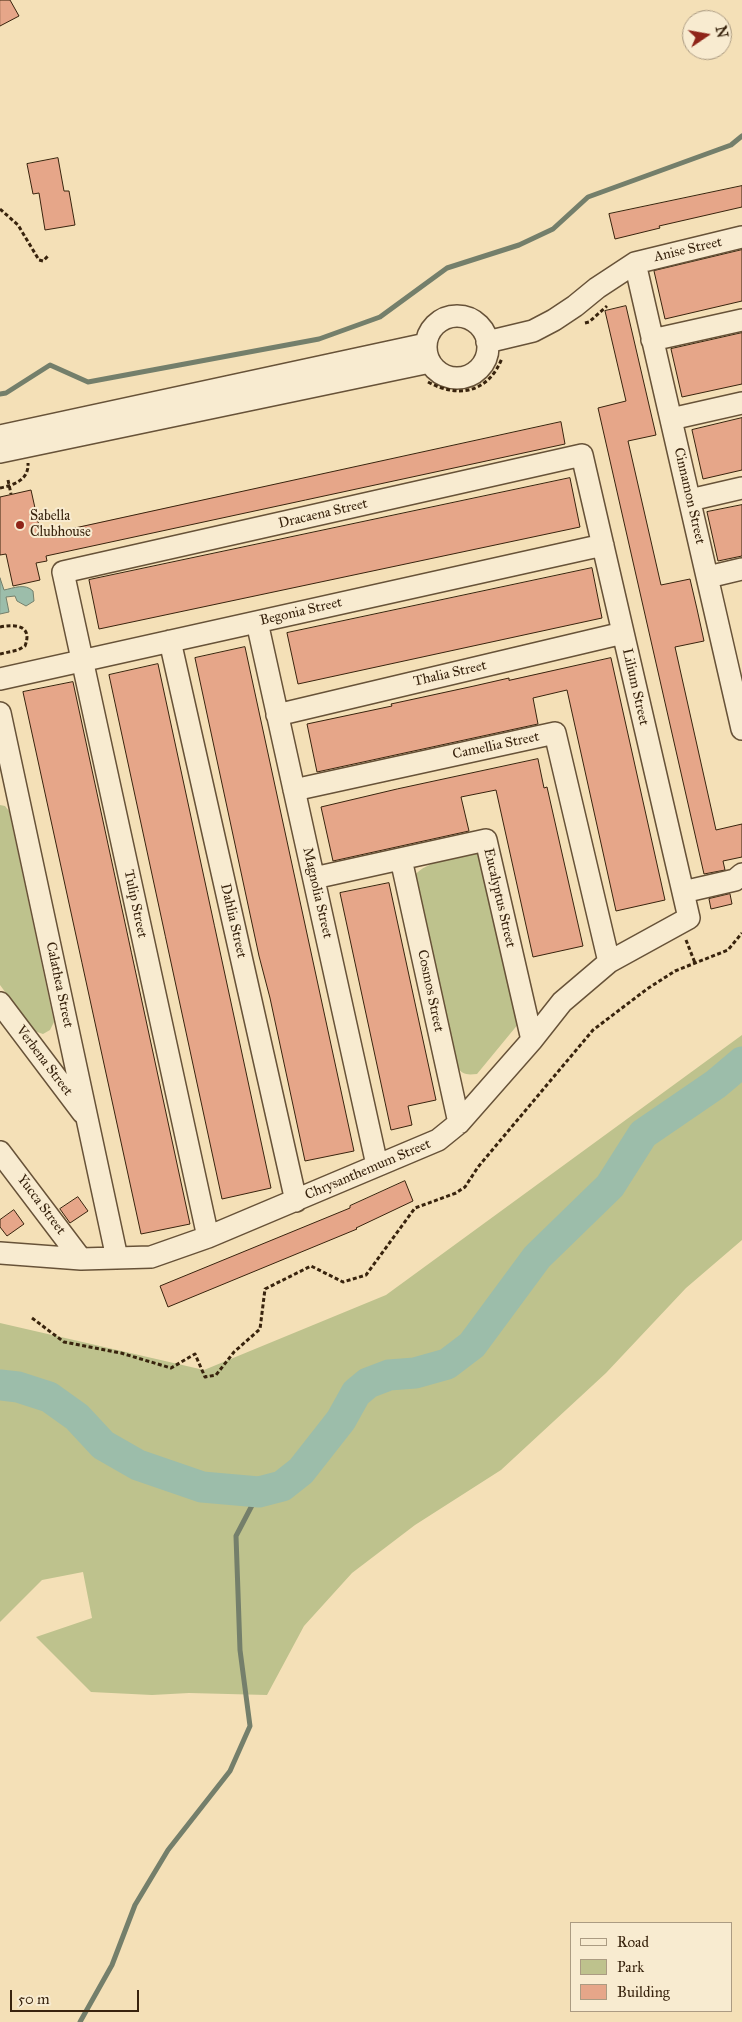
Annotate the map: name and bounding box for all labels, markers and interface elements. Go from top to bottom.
north arrow [682,10,732,60]
text: N [712,24,731,40]
street label: Anise Street [652,234,724,266]
street label: Cinnamon Street [670,446,708,546]
street label: Dracaena Street [277,496,369,532]
place label: Sabella Clubhouse [30,509,91,542]
marker: Sabella Clubhouse [14,519,26,531]
street label: Begonia Street [258,594,344,630]
street label: Lilium Street [618,647,652,727]
street label: Thalia Street [412,657,488,691]
street label: Camellia Street [451,729,541,763]
street label: Magnolia Street [298,846,336,940]
street label: Eucalyptus Street [479,847,519,949]
street label: Tulip Street [120,868,150,940]
street label: Dahlia Street [216,882,250,960]
street label: Calathea Street [42,941,76,1029]
street label: Cosmos Street [413,948,447,1034]
street label: Verbena Street [12,1023,76,1099]
street label: Chrysanthemum Street [303,1136,433,1204]
street label: Yucca Street [13,1172,69,1238]
legend [570,1922,732,2012]
text: Road [617,1933,649,1951]
text: Park [617,1958,644,1976]
scale bar [12,1980,141,2012]
text: Building [617,1983,670,2001]
text: 50 m [18,1990,50,2008]

